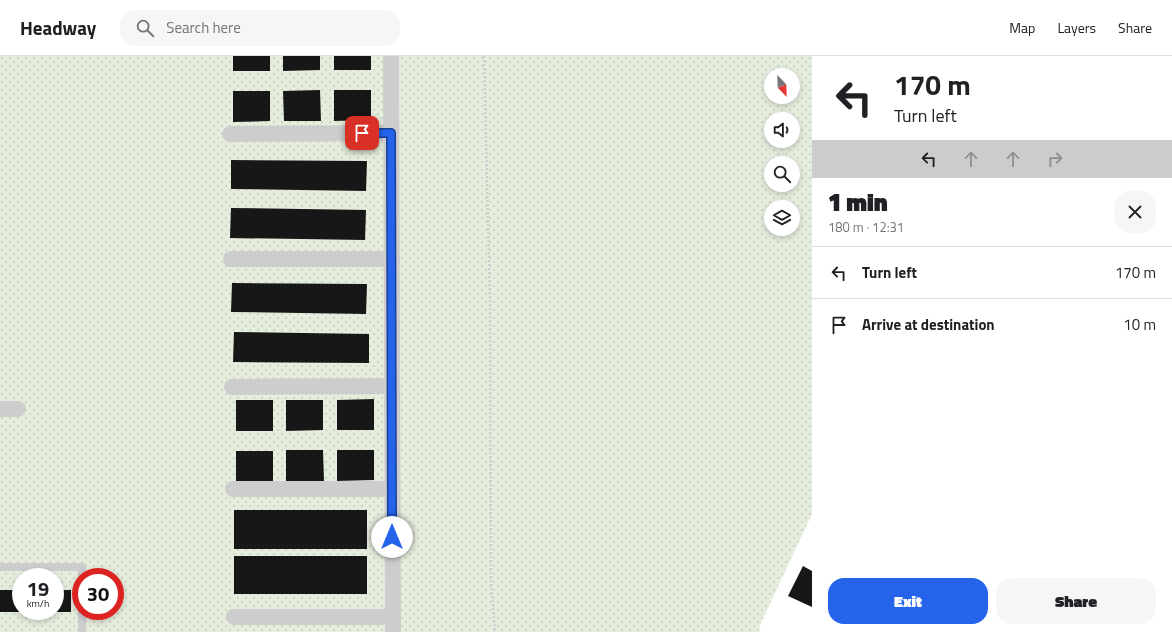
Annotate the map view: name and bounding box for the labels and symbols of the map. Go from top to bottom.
north arrow [764,68,800,104]
pin [345,116,379,150]
position arrow [371,516,413,558]
speed limit sign: 30 [72,568,124,620]

